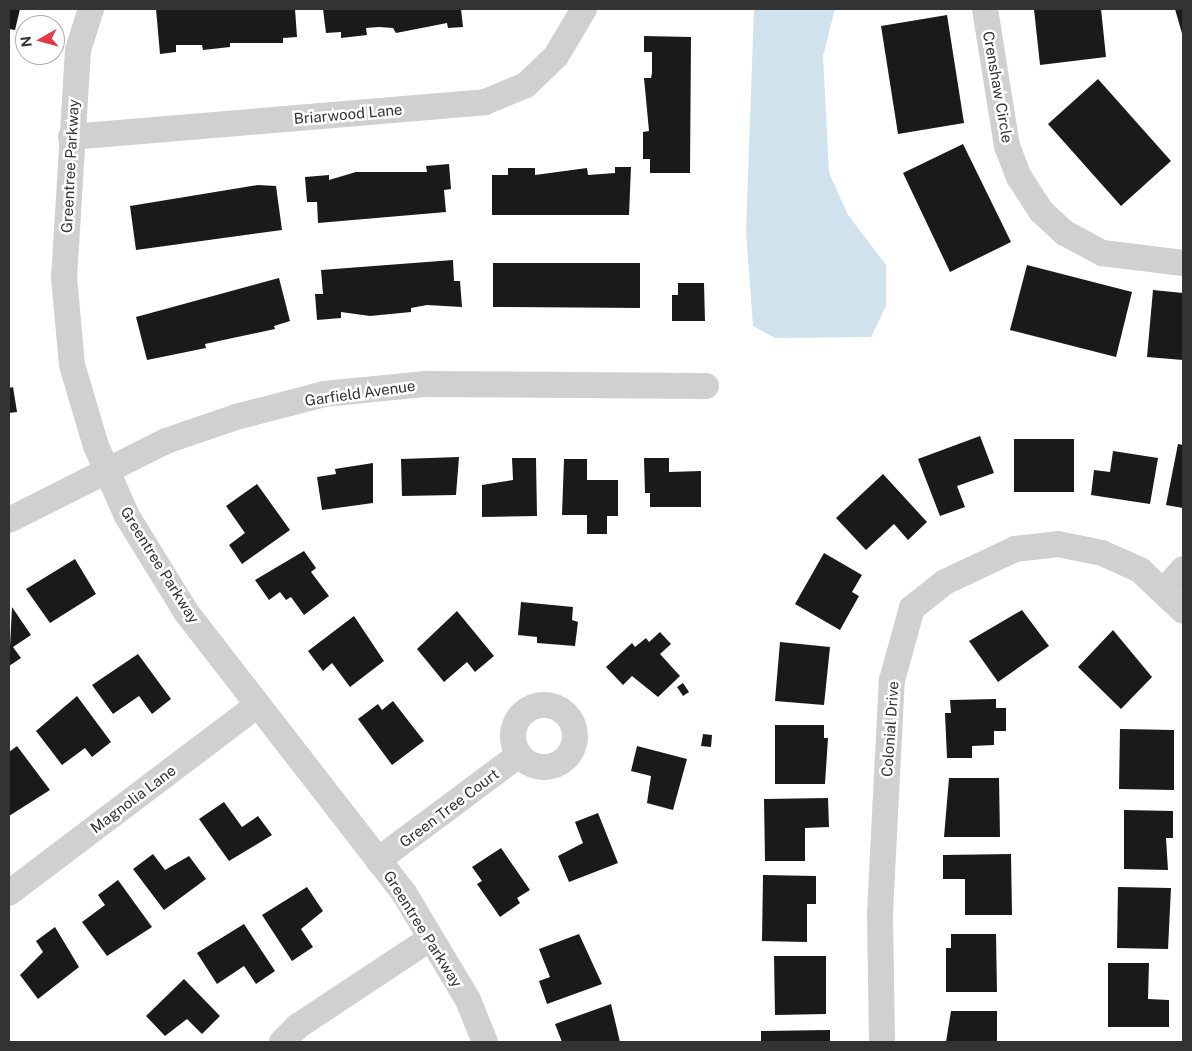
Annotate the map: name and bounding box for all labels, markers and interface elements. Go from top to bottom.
north arrow [15,15,65,65]
street label: Crenshaw Circle [979,30,1017,144]
text: N [17,35,35,48]
street label: Greentree Parkway [58,99,82,233]
street label: Briarwood Lane [293,100,403,128]
street label: Garfield Avenue [304,376,416,410]
street label: Greentree Parkway [117,503,203,627]
street label: Colonial Drive [878,680,902,778]
street label: Magnolia Lane [87,761,179,837]
street label: Green Tree Court [396,765,502,851]
street label: Greentree Parkway [380,867,466,991]

